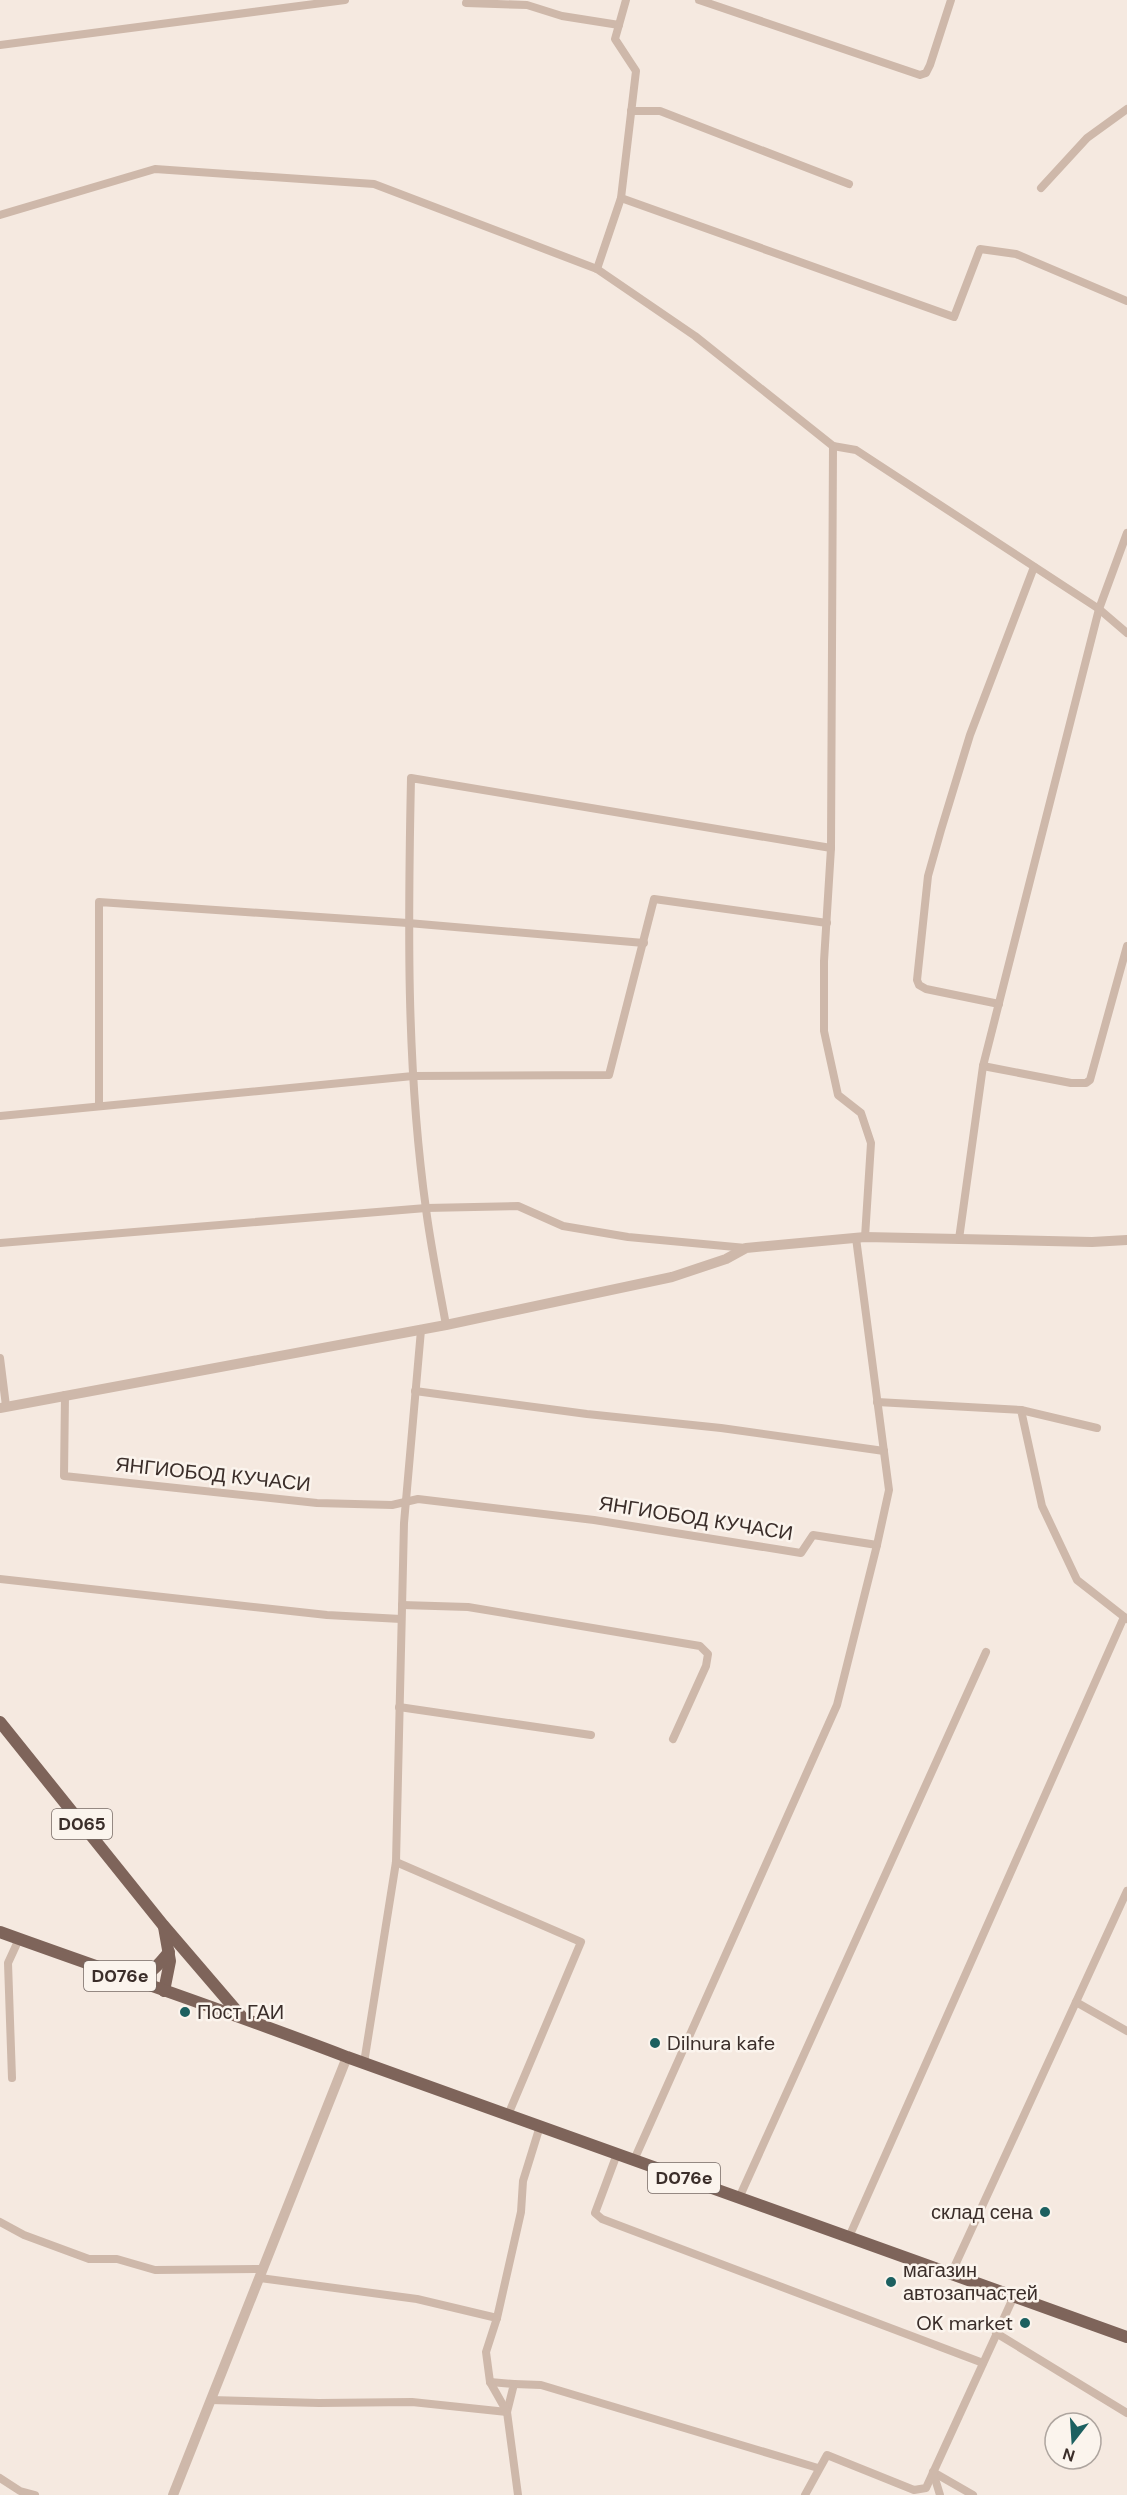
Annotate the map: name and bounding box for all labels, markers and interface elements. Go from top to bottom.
street label: ЯНГИОБОД КУЧАСИ [114,1451,312,1497]
street label: ЯНГИОБОД КУЧАСИ [597,1490,795,1546]
road number: D065 [52,1809,112,1839]
road number: D076e [84,1961,156,1991]
place label: Пост ГАИ [197,1999,284,2025]
marker: Пост ГАИ [178,2005,192,2019]
place label: Dilnura kafe [667,2030,775,2056]
marker: Dilnura kafe [648,2036,662,2050]
road number: D076e [648,2163,720,2193]
place label: склад сена [931,2199,1034,2225]
marker: склад сена [1038,2205,1052,2219]
place label: магазин автозапчастей [903,2257,1038,2306]
marker: магазин автозапчастей [884,2275,898,2289]
place label: OK market [916,2310,1013,2336]
marker: OK market [1018,2316,1032,2330]
north arrow [1043,2411,1103,2471]
text: N [1060,2443,1077,2467]

